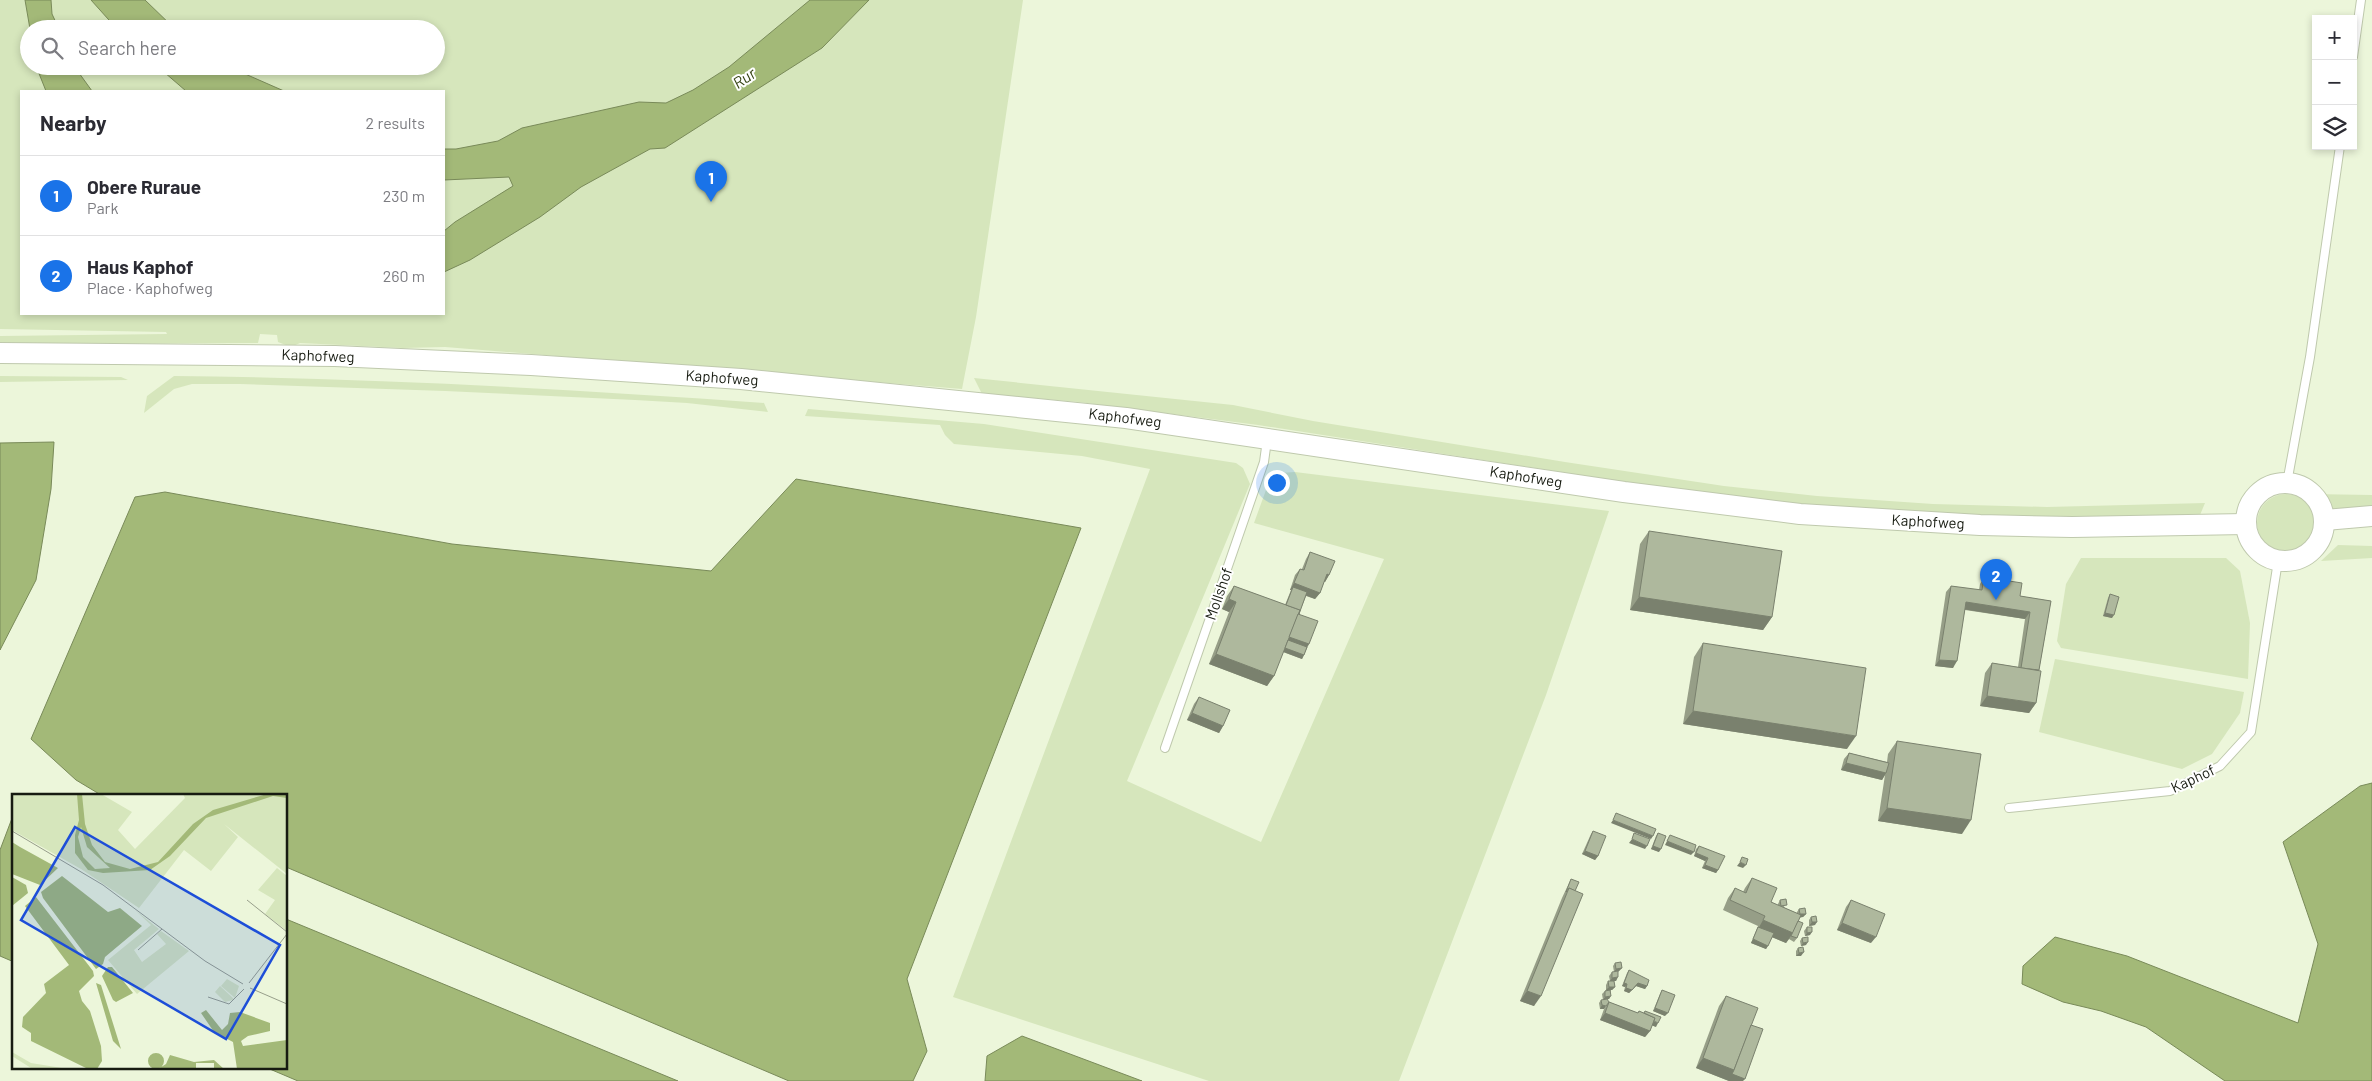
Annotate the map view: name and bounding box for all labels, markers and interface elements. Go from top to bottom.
map controls [2312,15,2357,150]
button: + [2312,15,2357,60]
search box [20,20,445,75]
icon: search [38,34,66,62]
text: Search here [78,36,177,59]
button: − [2312,60,2357,105]
water label: Rur [729,62,760,92]
button: layers [2312,105,2357,150]
text: Nearby [40,110,106,135]
text: 2 results [366,113,425,132]
pin: 1 [695,161,727,202]
text: Obere Ruraue [87,175,201,198]
text: 1 [53,186,59,205]
text: 230 m [383,186,425,205]
text: Park [87,198,118,217]
text: Haus Kaphof [87,255,193,278]
text: 2 [52,266,60,285]
text: 260 m [383,266,425,285]
text: Place · Kaphofweg [87,278,213,297]
street label: Kaphofweg [281,345,355,365]
street label: Kaphofweg [685,365,759,389]
street label: Kaphofweg [1088,404,1162,430]
street label: Kaphofweg [1489,461,1564,491]
your location [1264,470,1290,496]
street label: Kaphofweg [1891,510,1965,532]
pin: 2 [1980,559,2012,600]
street label: Mollshof [1201,565,1235,622]
street label: Kaphof [2168,760,2217,796]
inset map [12,794,288,1068]

